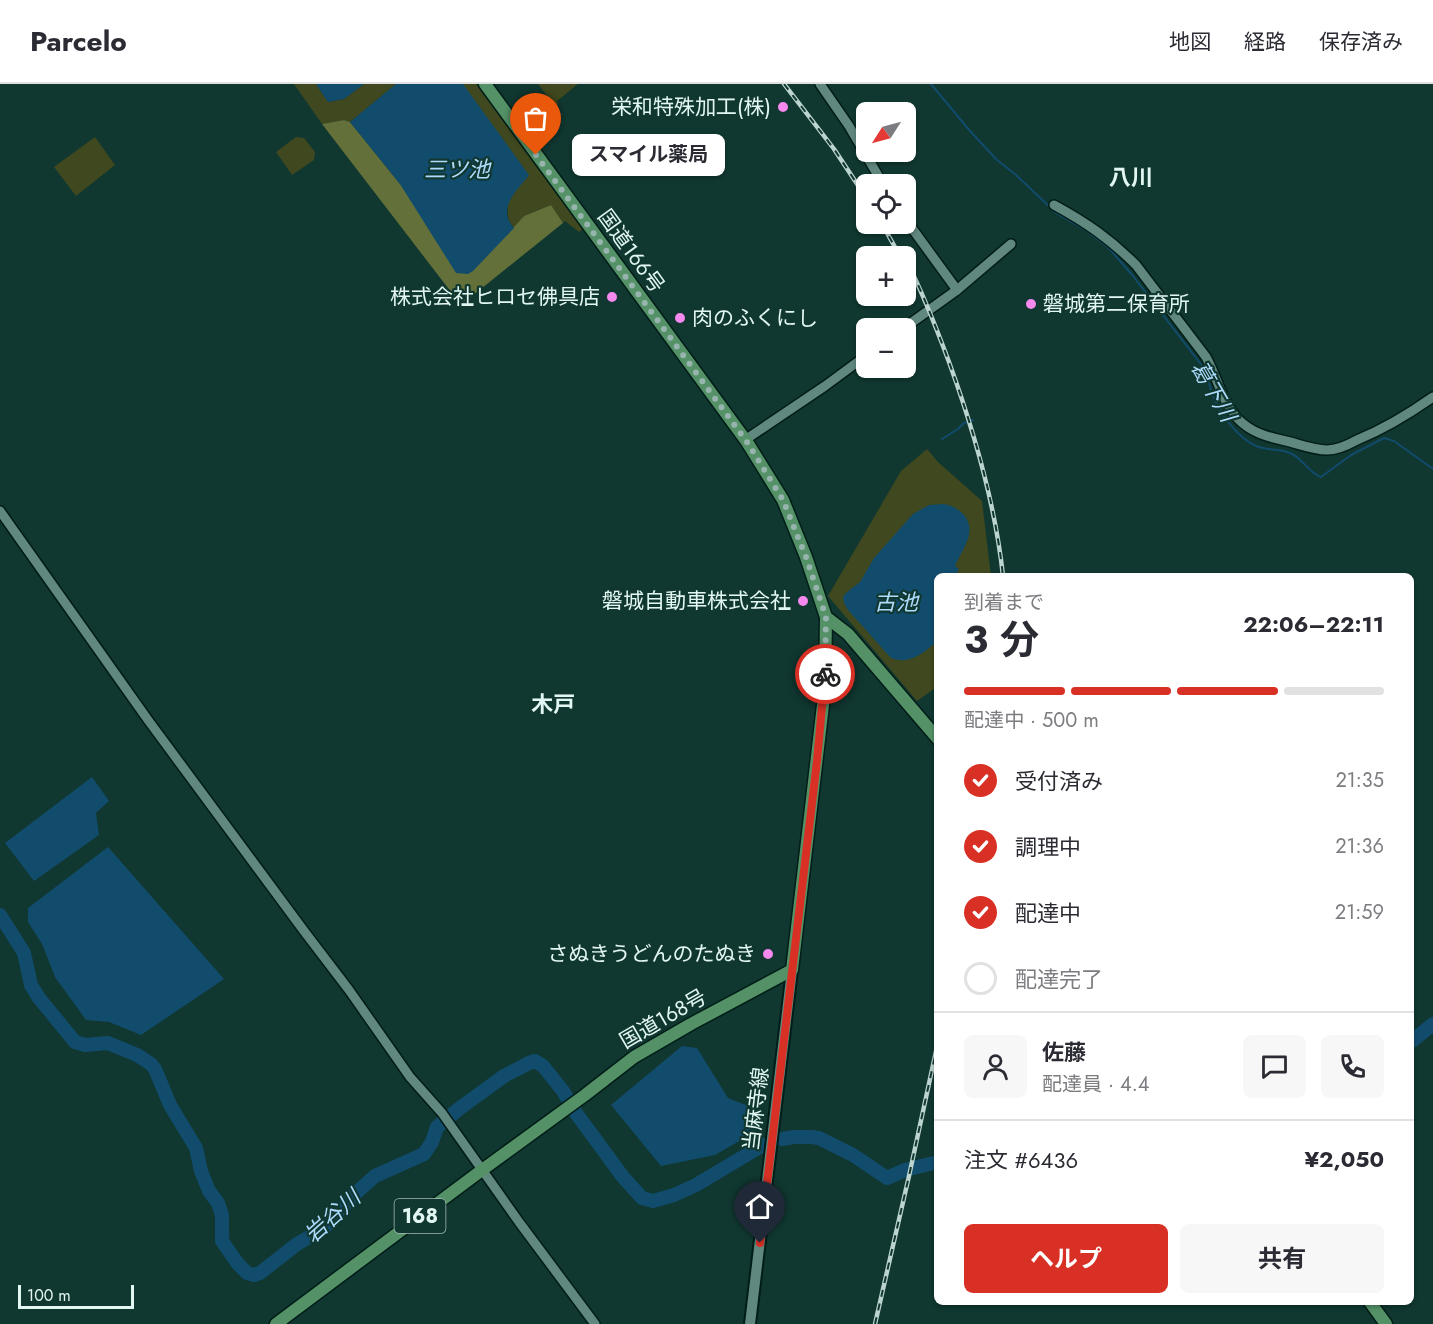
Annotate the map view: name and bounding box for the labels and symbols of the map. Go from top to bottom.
place label: 栄和特殊加工(株) [611,92,771,122]
pin [510,93,561,155]
marker: 栄和特殊加工(株) [776,100,790,114]
north arrow [856,102,916,162]
callout: スマイル薬局 [572,134,725,176]
water label: 三ツ池 [424,153,492,185]
district label: 八川 [1109,161,1153,193]
street label: 国道166号 [590,203,672,299]
place label: 株式会社ヒロセ佛具店 [390,282,600,312]
place label: 磐城第二保育所 [1043,289,1190,319]
marker: 株式会社ヒロセ佛具店 [605,290,619,304]
marker: 磐城第二保育所 [1024,297,1038,311]
place label: 肉のふくにし [692,303,818,333]
marker: 肉のふくにし [673,311,687,325]
water label: 葛下川 [1184,354,1245,429]
place label: 磐城自動車株式会社 [602,586,791,616]
water label: 古池 [874,586,920,618]
marker: 磐城自動車株式会社 [796,594,810,608]
courier [795,644,855,704]
district label: 木戸 [531,688,575,720]
place label: さぬきうどんのたぬき [547,939,756,969]
marker: さぬきうどんのたぬき [761,947,775,961]
street label: 国道168号 [614,982,712,1056]
street label: 当麻寺線 [736,1065,776,1153]
water label: 岩谷川 [297,1181,369,1250]
pin [734,1181,785,1243]
road number: 168 [394,1199,446,1233]
scale bar [18,1282,134,1310]

